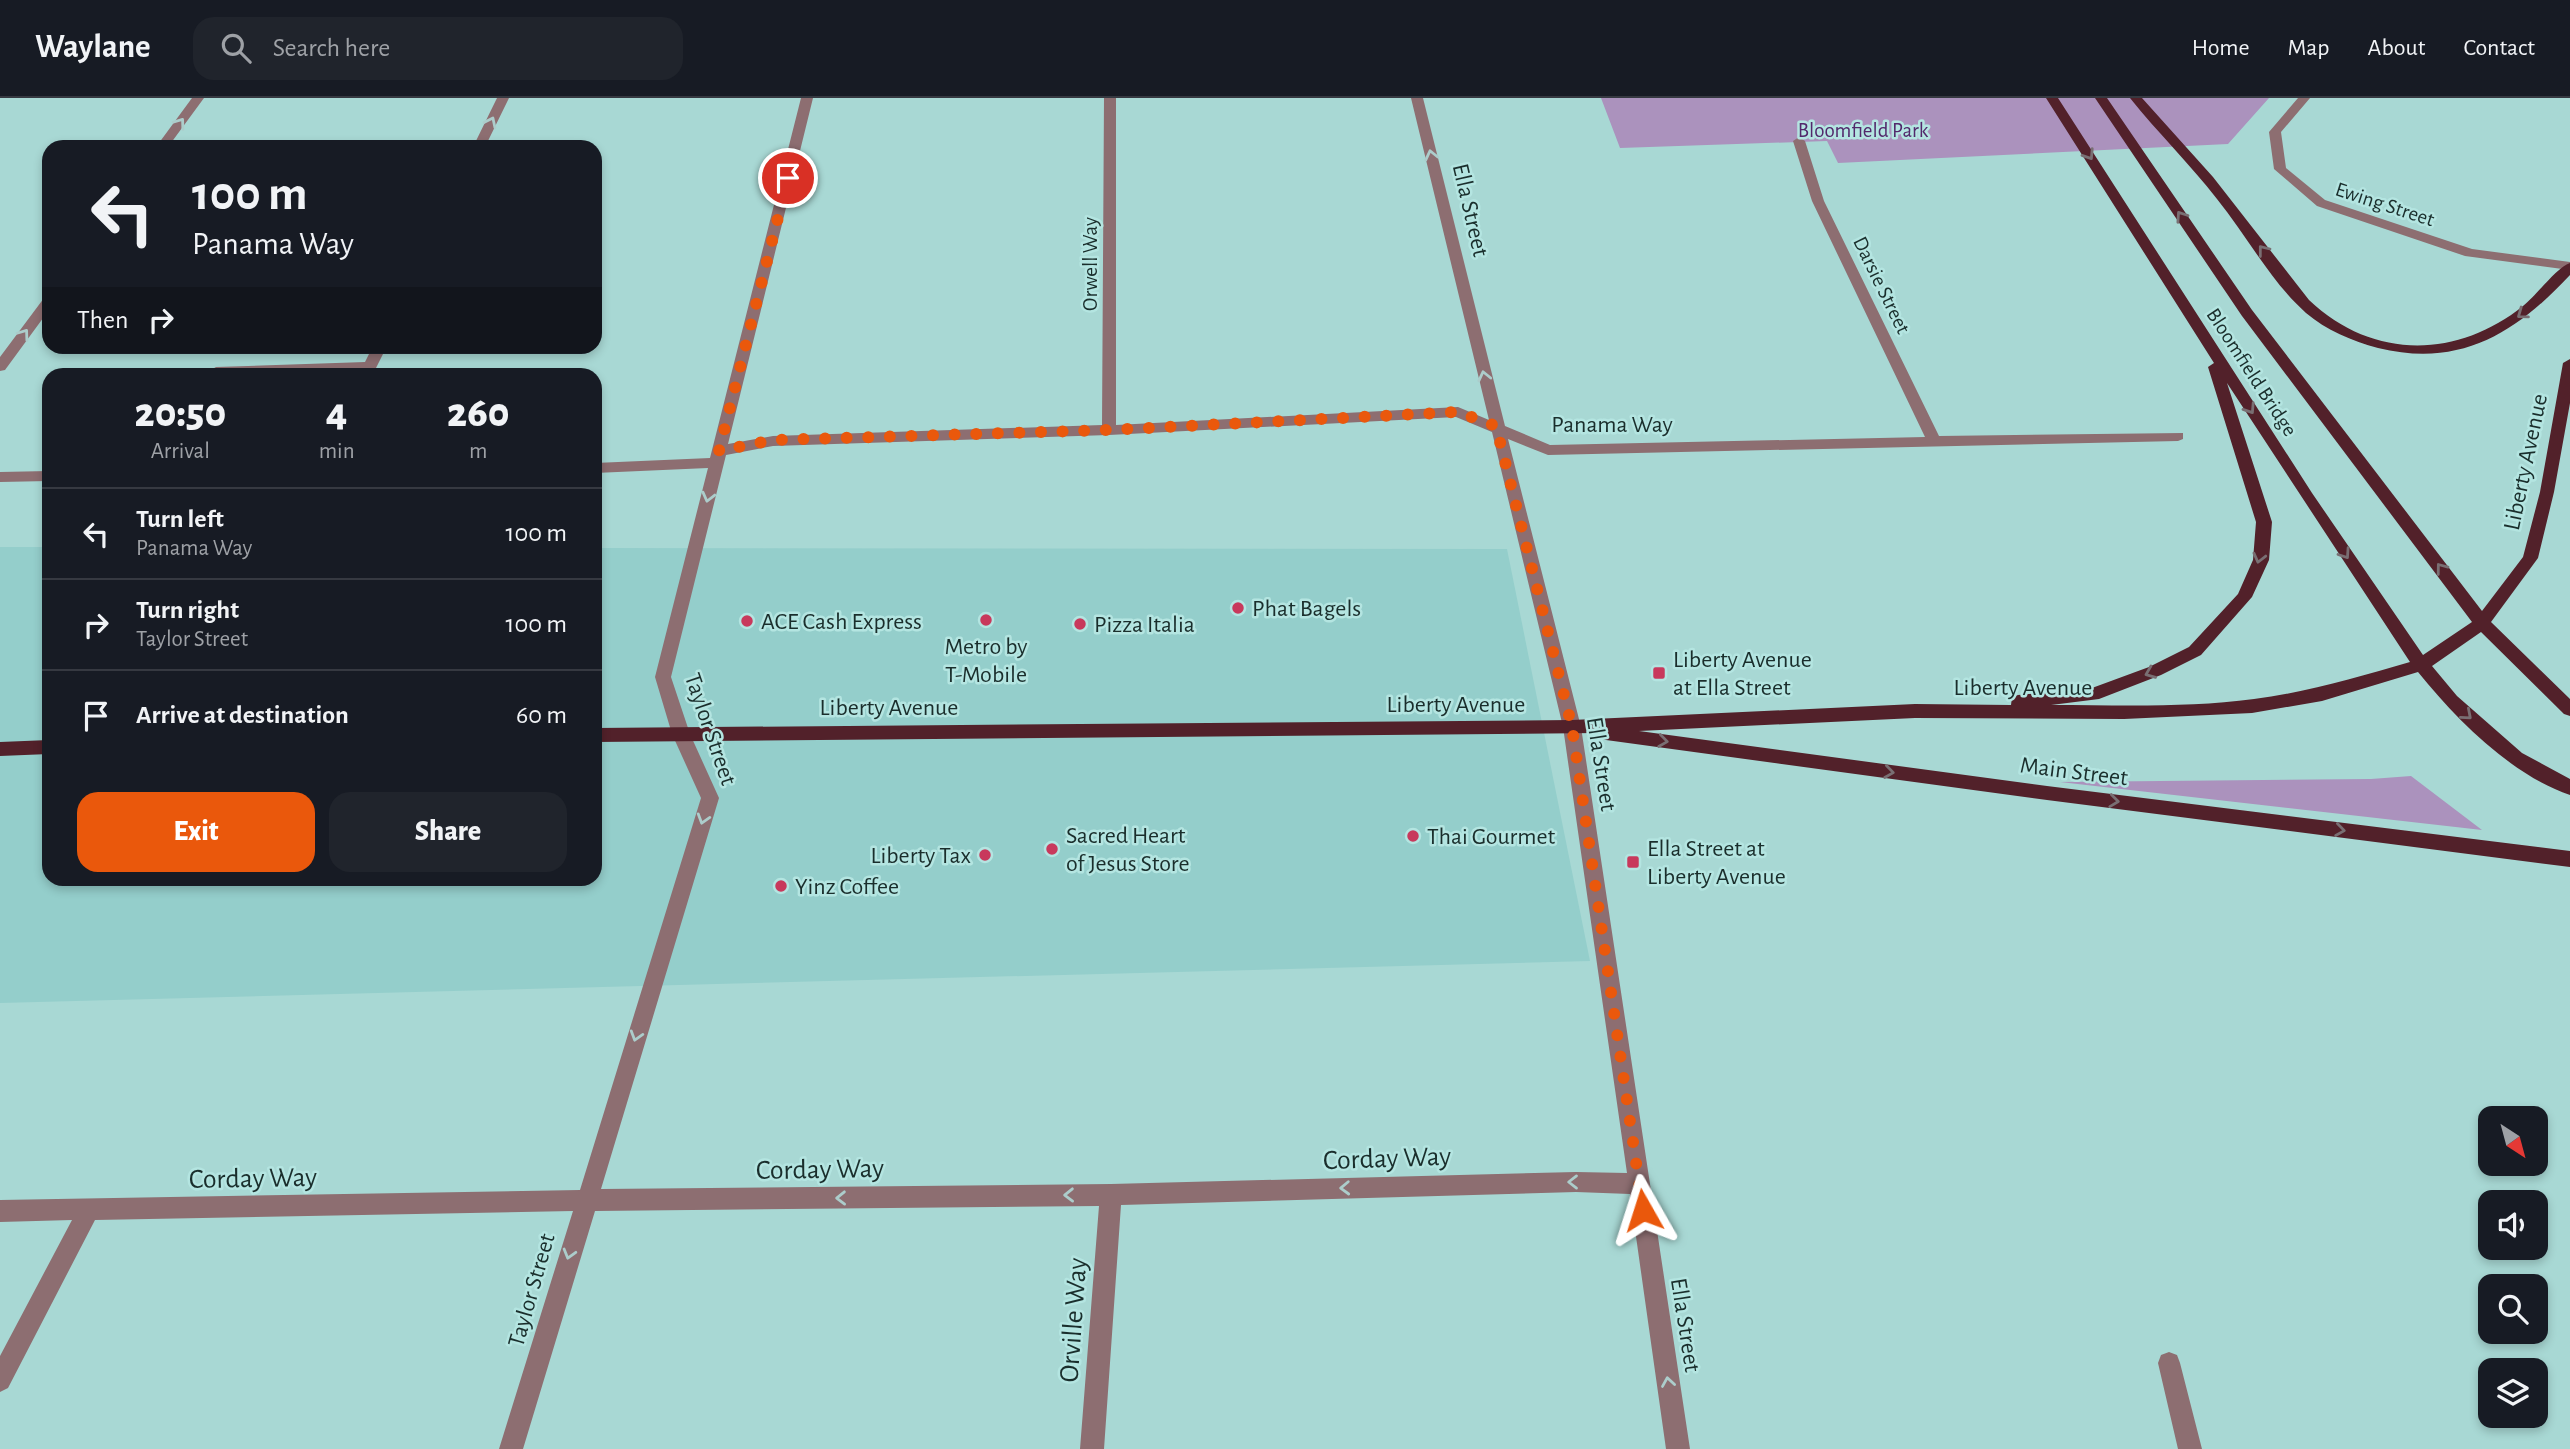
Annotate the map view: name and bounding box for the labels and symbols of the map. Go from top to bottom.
one-way arrow [483,117,497,130]
one-way arrow [172,118,185,130]
park label: Bloomfield Park [1798,120,1929,141]
pin [758,148,818,208]
one-way arrow [2080,148,2093,161]
one-way arrow [1425,149,1439,161]
street label: Ella Street [1448,161,1492,260]
street label: Ewing Street [2333,179,2437,230]
one-way arrow [2177,211,2190,224]
street label: Orwell Way [1080,217,1101,311]
street label: Darsie Street [1849,233,1914,337]
one-way arrow [2259,245,2272,258]
street label: Bloomfield Bridge [2202,304,2301,440]
one-way arrow [2517,306,2530,319]
one-way arrow [16,329,29,342]
one-way arrow [1478,370,1492,382]
street label: Liberty Avenue [2500,392,2552,533]
one-way arrow [2242,402,2255,415]
street label: Panama Way [1551,413,1673,437]
one-way arrow [702,491,716,503]
one-way arrow [2337,546,2349,559]
one-way arrow [2253,552,2268,564]
one-way arrow [2437,563,2450,576]
place label: Phat Bagels [1252,597,1361,621]
marker: Phat Bagels [1230,600,1246,616]
place label: ACE Cash Express [761,610,922,634]
marker: Metro by T-Mobile [978,612,994,628]
marker: ACE Cash Express [739,613,755,629]
place label: Pizza Italia [1094,613,1195,637]
marker: Pizza Italia [1072,616,1088,632]
place label: Metro by T-Mobile [945,635,1027,687]
place label: Liberty Avenue at Ella Street [1673,648,1812,700]
one-way arrow [2145,664,2157,678]
marker: Liberty Avenue at Ella Street [1651,665,1667,681]
street label: Taylor Street [680,670,741,789]
street label: Liberty Avenue [1954,676,2092,700]
street label: Liberty Avenue [1387,693,1525,717]
street label: Liberty Avenue [820,696,958,720]
one-way arrow [2459,707,2472,719]
street label: Ella Street [1582,715,1620,813]
one-way arrow [1658,733,1669,748]
street label: Main Street [2019,753,2129,791]
one-way arrow [1883,764,1895,779]
one-way arrow [2109,793,2120,808]
one-way arrow [697,813,712,825]
one-way arrow [2334,823,2346,838]
place label: Sacred Heart of Jesus Store [1066,824,1190,876]
place label: Thai Gourmet [1427,825,1556,849]
marker: Thai Gourmet [1405,828,1421,844]
place label: Ella Street at Liberty Avenue [1647,837,1786,889]
marker: Sacred Heart of Jesus Store [1044,841,1060,857]
place label: Liberty Tax [870,844,972,868]
marker: Liberty Tax [977,847,993,863]
marker: Ella Street at Liberty Avenue [1625,854,1641,870]
place label: Yinz Coffee [795,875,899,899]
marker: Yinz Coffee [773,878,789,894]
one-way arrow [629,1030,644,1042]
north arrow [2478,1106,2548,1176]
street label: Corday Way [1323,1143,1452,1175]
street label: Corday Way [756,1155,884,1185]
street label: Corday Way [189,1164,317,1194]
position arrow [1606,1173,1680,1247]
one-way arrow [1567,1174,1577,1190]
one-way arrow [1340,1181,1351,1196]
one-way arrow [1063,1188,1074,1203]
one-way arrow [836,1190,847,1205]
street label: Taylor Street [504,1230,560,1350]
one-way arrow [562,1248,577,1260]
street label: Orville Way [1056,1257,1092,1384]
street label: Ella Street [1666,1276,1704,1374]
one-way arrow [1661,1376,1676,1387]

